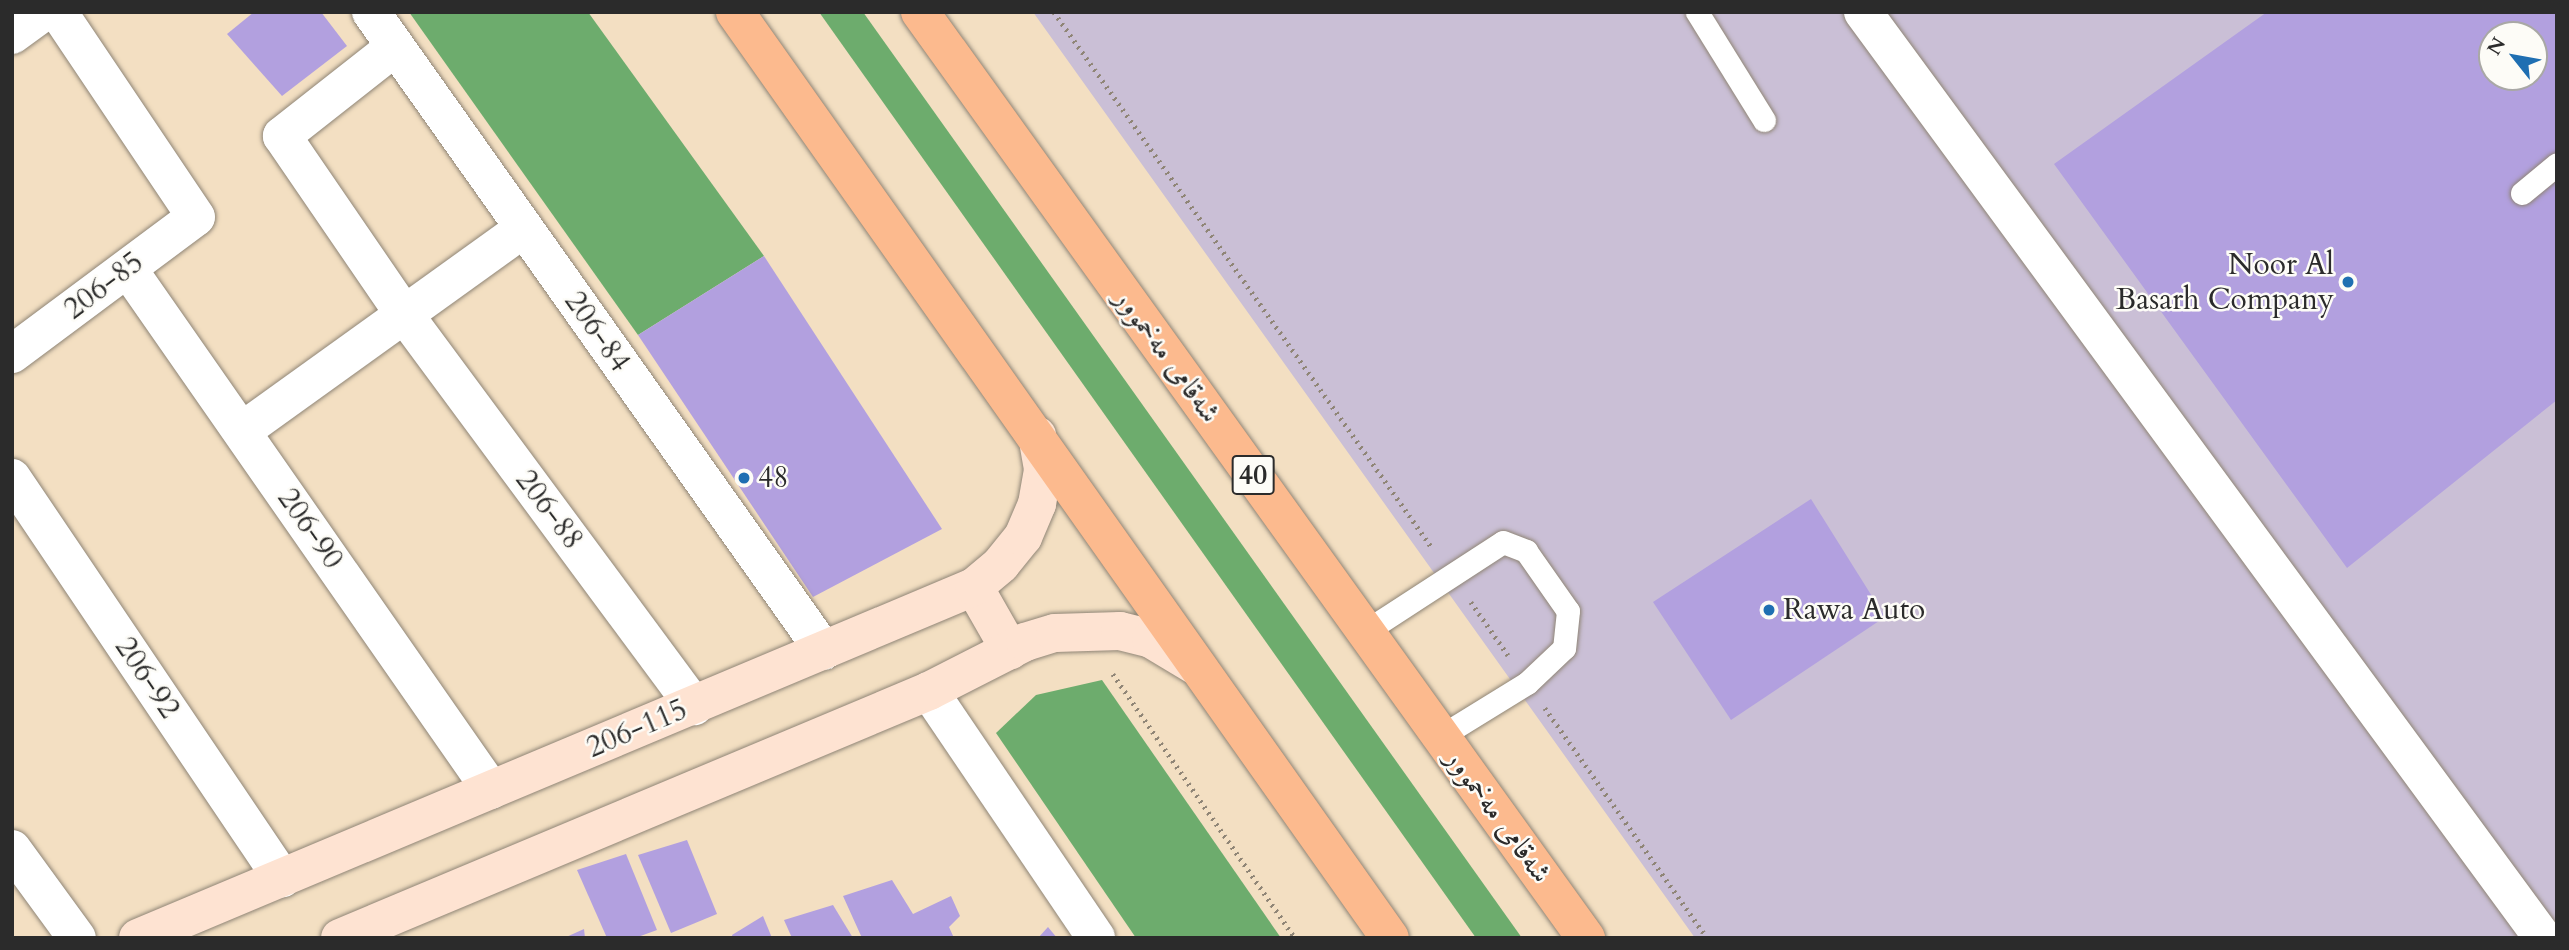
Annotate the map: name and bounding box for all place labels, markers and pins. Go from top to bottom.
place label: Noor Al Basarh Company [2116,247,2334,318]
marker: Noor Al Basarh Company [2340,274,2356,290]
place label: 48 [758,460,789,496]
marker: 48 [736,470,752,486]
place label: Rawa Auto [1783,592,1925,628]
marker: Rawa Auto [1761,602,1777,618]

